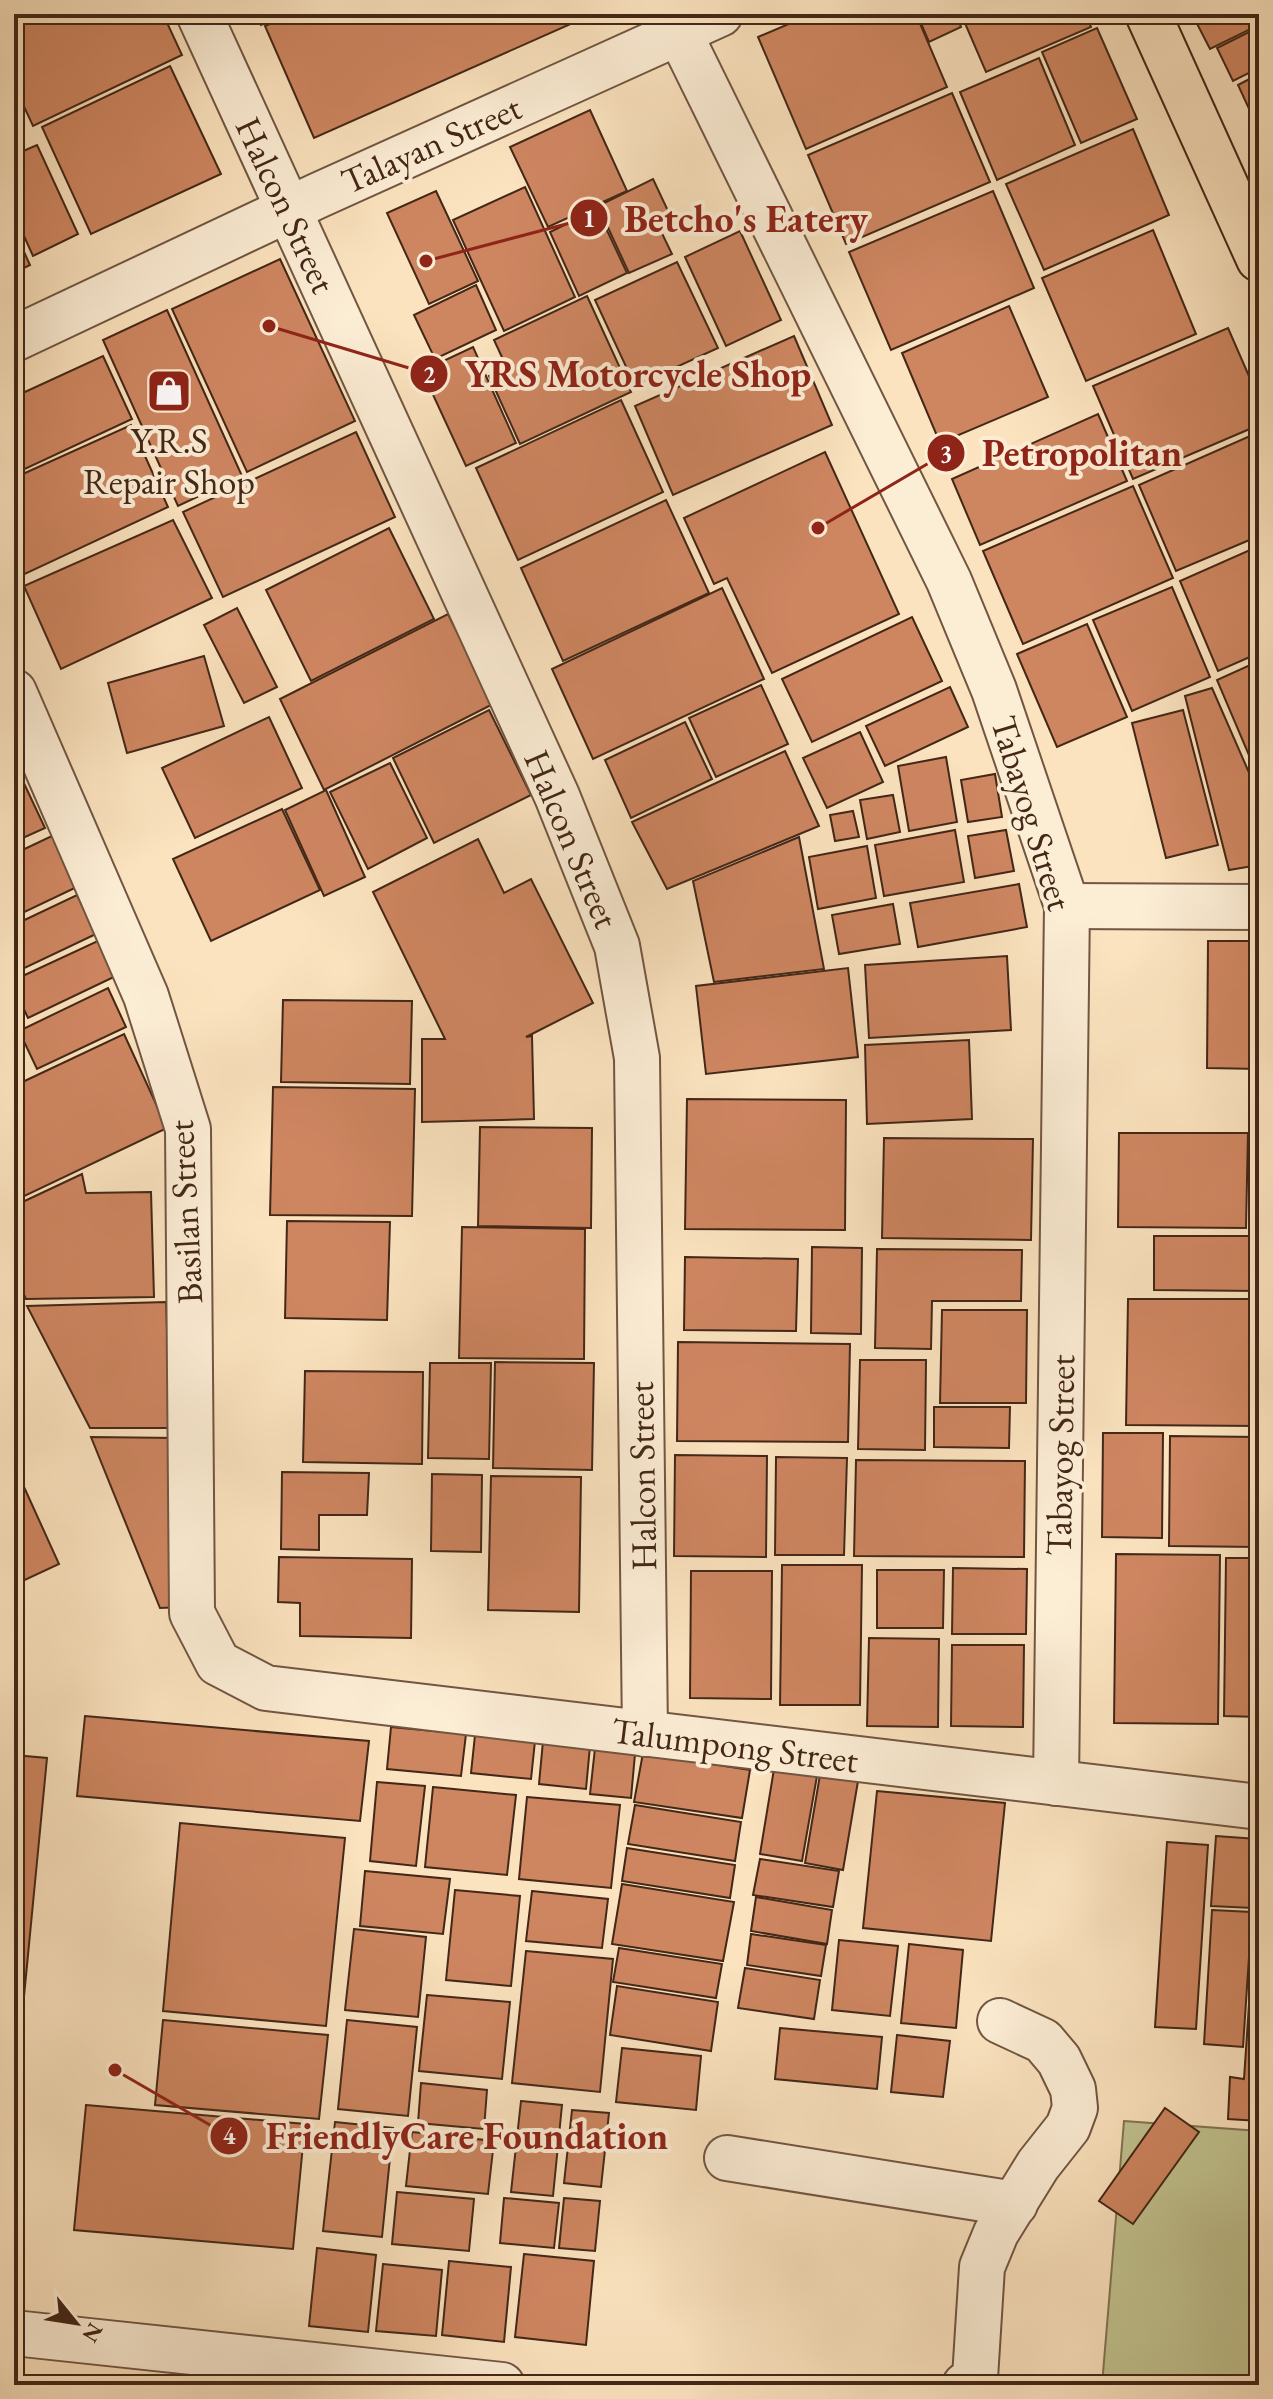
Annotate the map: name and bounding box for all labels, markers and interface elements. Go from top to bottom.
street label: Talayan Street [334,83,529,205]
street label: Halcon Street [225,109,348,301]
callout: Betcho's Eatery [569,187,884,249]
text: Betcho's Eatery [624,194,869,243]
text: 1 [583,203,595,234]
callout: YRS Motorcycle Shop [409,343,828,405]
text: YRS Motorcycle Shop [465,349,811,398]
text: 2 [423,359,436,390]
shop icon: Y.R.S Repair Shop [145,367,193,415]
place label: Y.R.S Repair Shop [83,417,255,505]
callout: Petropolitan [926,422,1198,484]
text: Petropolitan [982,428,1182,477]
text: 3 [940,438,952,469]
street label: Tabayog Street [980,710,1084,917]
street label: Halcon Street [513,743,631,936]
street label: Basilan Street [157,1118,213,1305]
street label: Tabayog Street [1035,1353,1085,1556]
street label: Halcon Street [617,1380,667,1571]
street label: Talumpong Street [609,1707,862,1784]
callout: FriendlyCare Foundation [209,2105,684,2167]
text: FriendlyCare Foundation [266,2111,668,2160]
text: 4 [223,2120,236,2151]
north arrow [36,2283,116,2363]
text: N [76,2318,110,2348]

